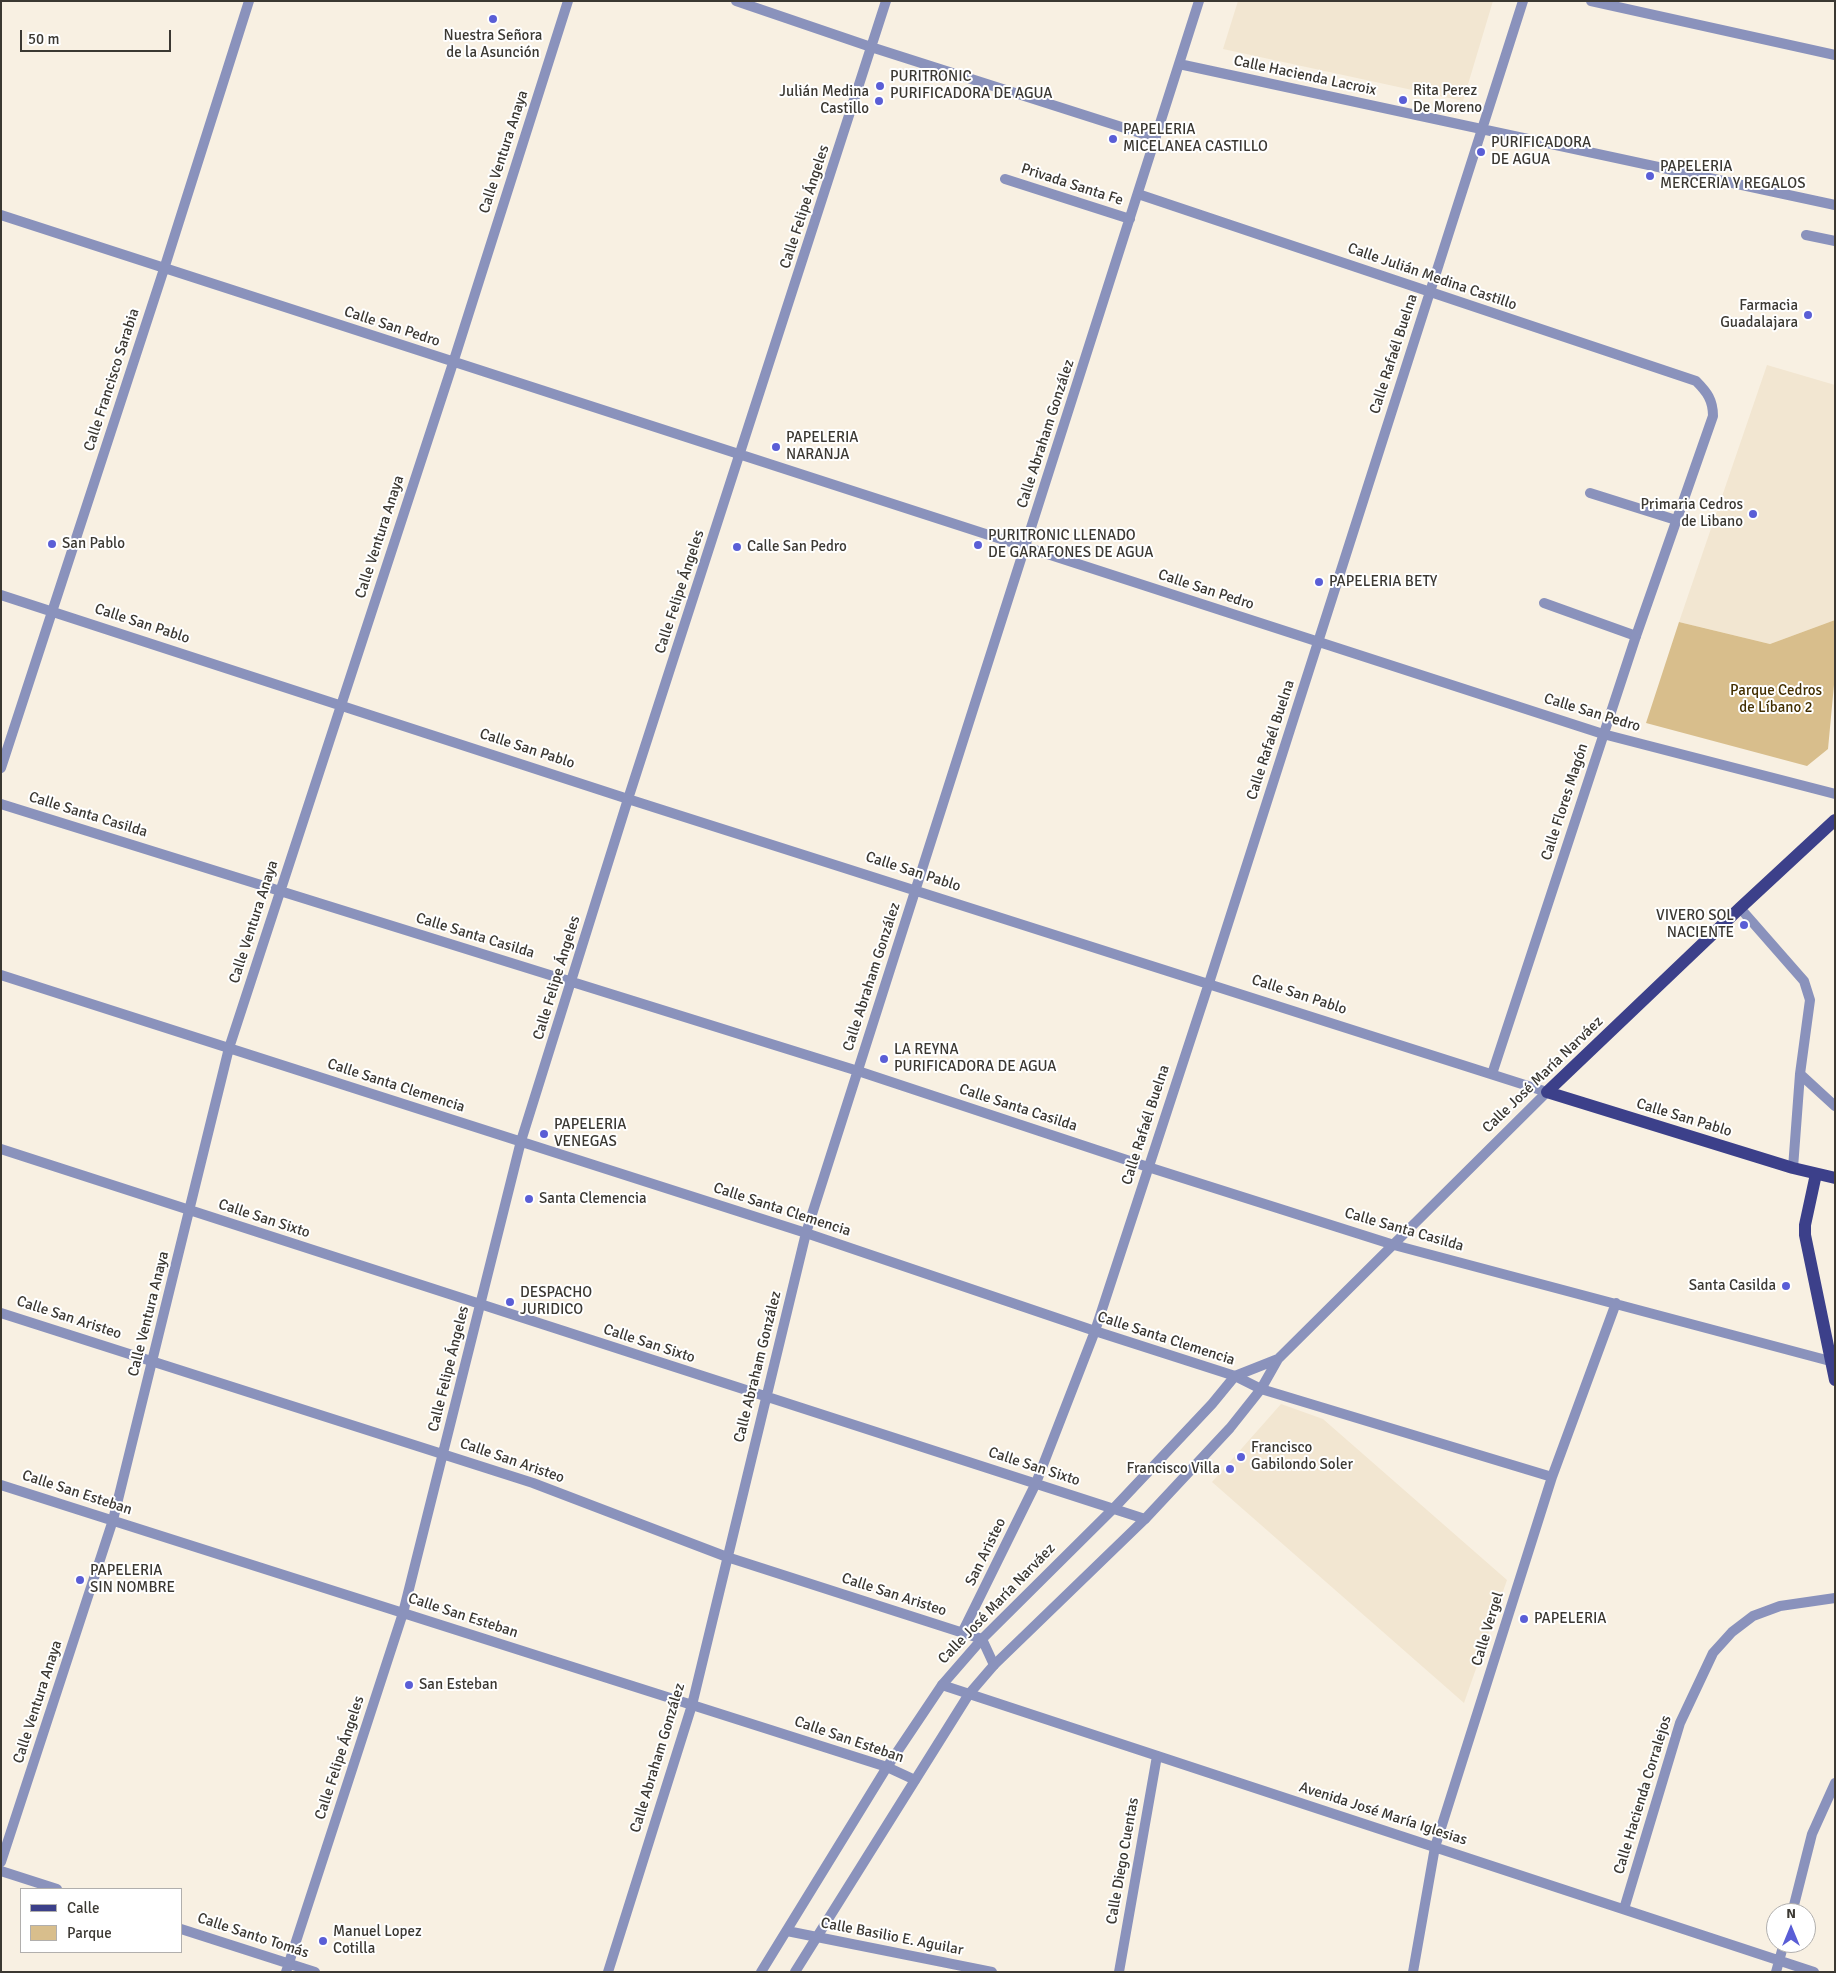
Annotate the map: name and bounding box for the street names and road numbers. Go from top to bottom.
street label: Calle Hacienda Lacroix [1232,52,1378,100]
street label: Calle Ventura Anaya [476,88,532,216]
street label: Calle Felipe Ángeles [777,143,833,271]
street label: Privada Santa Fe [1019,160,1125,210]
street label: Calle Julián Medina Castillo [1345,240,1519,314]
street label: Calle Rafaél Buelna [1366,292,1422,416]
street label: Calle San Pedro [342,303,442,351]
street label: Calle Francisco Sarabia [80,306,144,454]
street label: Calle Abraham González [1013,357,1079,511]
street label: Calle Ventura Anaya [352,473,408,601]
street label: Calle Felipe Ángeles [652,528,708,656]
street label: Calle San Pedro [1156,566,1256,614]
street label: Calle San Pablo [92,600,192,648]
street label: Calle Rafaél Buelna [1243,678,1299,802]
street label: Calle San Pedro [1542,690,1642,736]
street label: Calle San Pablo [477,725,577,773]
street label: Calle Flores Magón [1538,741,1592,863]
street label: Calle Santa Casilda [26,788,150,842]
street label: Calle San Pablo [863,848,963,896]
street label: Calle Ventura Anaya [226,858,282,986]
street label: Calle Abraham González [839,900,905,1054]
street label: Calle Santa Casilda [413,909,537,963]
street label: Calle Felipe Ángeles [530,914,584,1042]
street label: Calle San Pablo [1249,971,1349,1019]
street label: Calle José María Narváez [1479,1013,1607,1137]
street label: Calle Santa Clemencia [325,1055,467,1117]
street label: Calle Rafaél Buelna [1118,1063,1174,1187]
street label: Calle Santa Casilda [957,1080,1079,1136]
street label: Calle San Pablo [1634,1095,1734,1141]
street label: Calle Santa Clemencia [711,1179,853,1241]
street label: Calle San Sixto [216,1196,312,1242]
street label: Calle Santa Casilda [1342,1204,1466,1256]
street label: Calle Ventura Anaya [125,1250,173,1378]
street label: Calle Abraham González [730,1289,786,1445]
street label: Calle San Aristeo [14,1293,124,1343]
street label: Calle Felipe Ángeles [425,1304,473,1434]
street label: Calle Santa Clemencia [1095,1308,1237,1370]
street label: Calle San Sixto [601,1321,697,1367]
street label: Calle San Aristeo [457,1435,567,1487]
street label: Calle San Sixto [986,1444,1082,1490]
street label: Calle San Esteban [20,1467,134,1519]
street label: San Aristeo [962,1515,1010,1589]
street label: Calle José María Narváez [935,1540,1059,1668]
street label: Calle San Aristeo [839,1570,949,1620]
street label: Calle San Esteban [406,1590,520,1642]
street label: Calle Vergel [1468,1590,1508,1668]
street label: Calle Ventura Anaya [10,1638,66,1766]
street label: Calle Abraham González [627,1681,689,1835]
street label: Calle Felipe Ángeles [312,1694,368,1822]
street label: Calle San Esteban [792,1713,906,1767]
street label: Calle Hacienda Corralejos [1610,1714,1676,1876]
street label: Avenida José María Iglesias [1297,1778,1469,1850]
street label: Calle Diego Cuentas [1103,1796,1143,1926]
street label: Calle Santo Tomás [195,1909,311,1963]
street label: Calle Basilio E. Aguilar [819,1914,965,1960]

